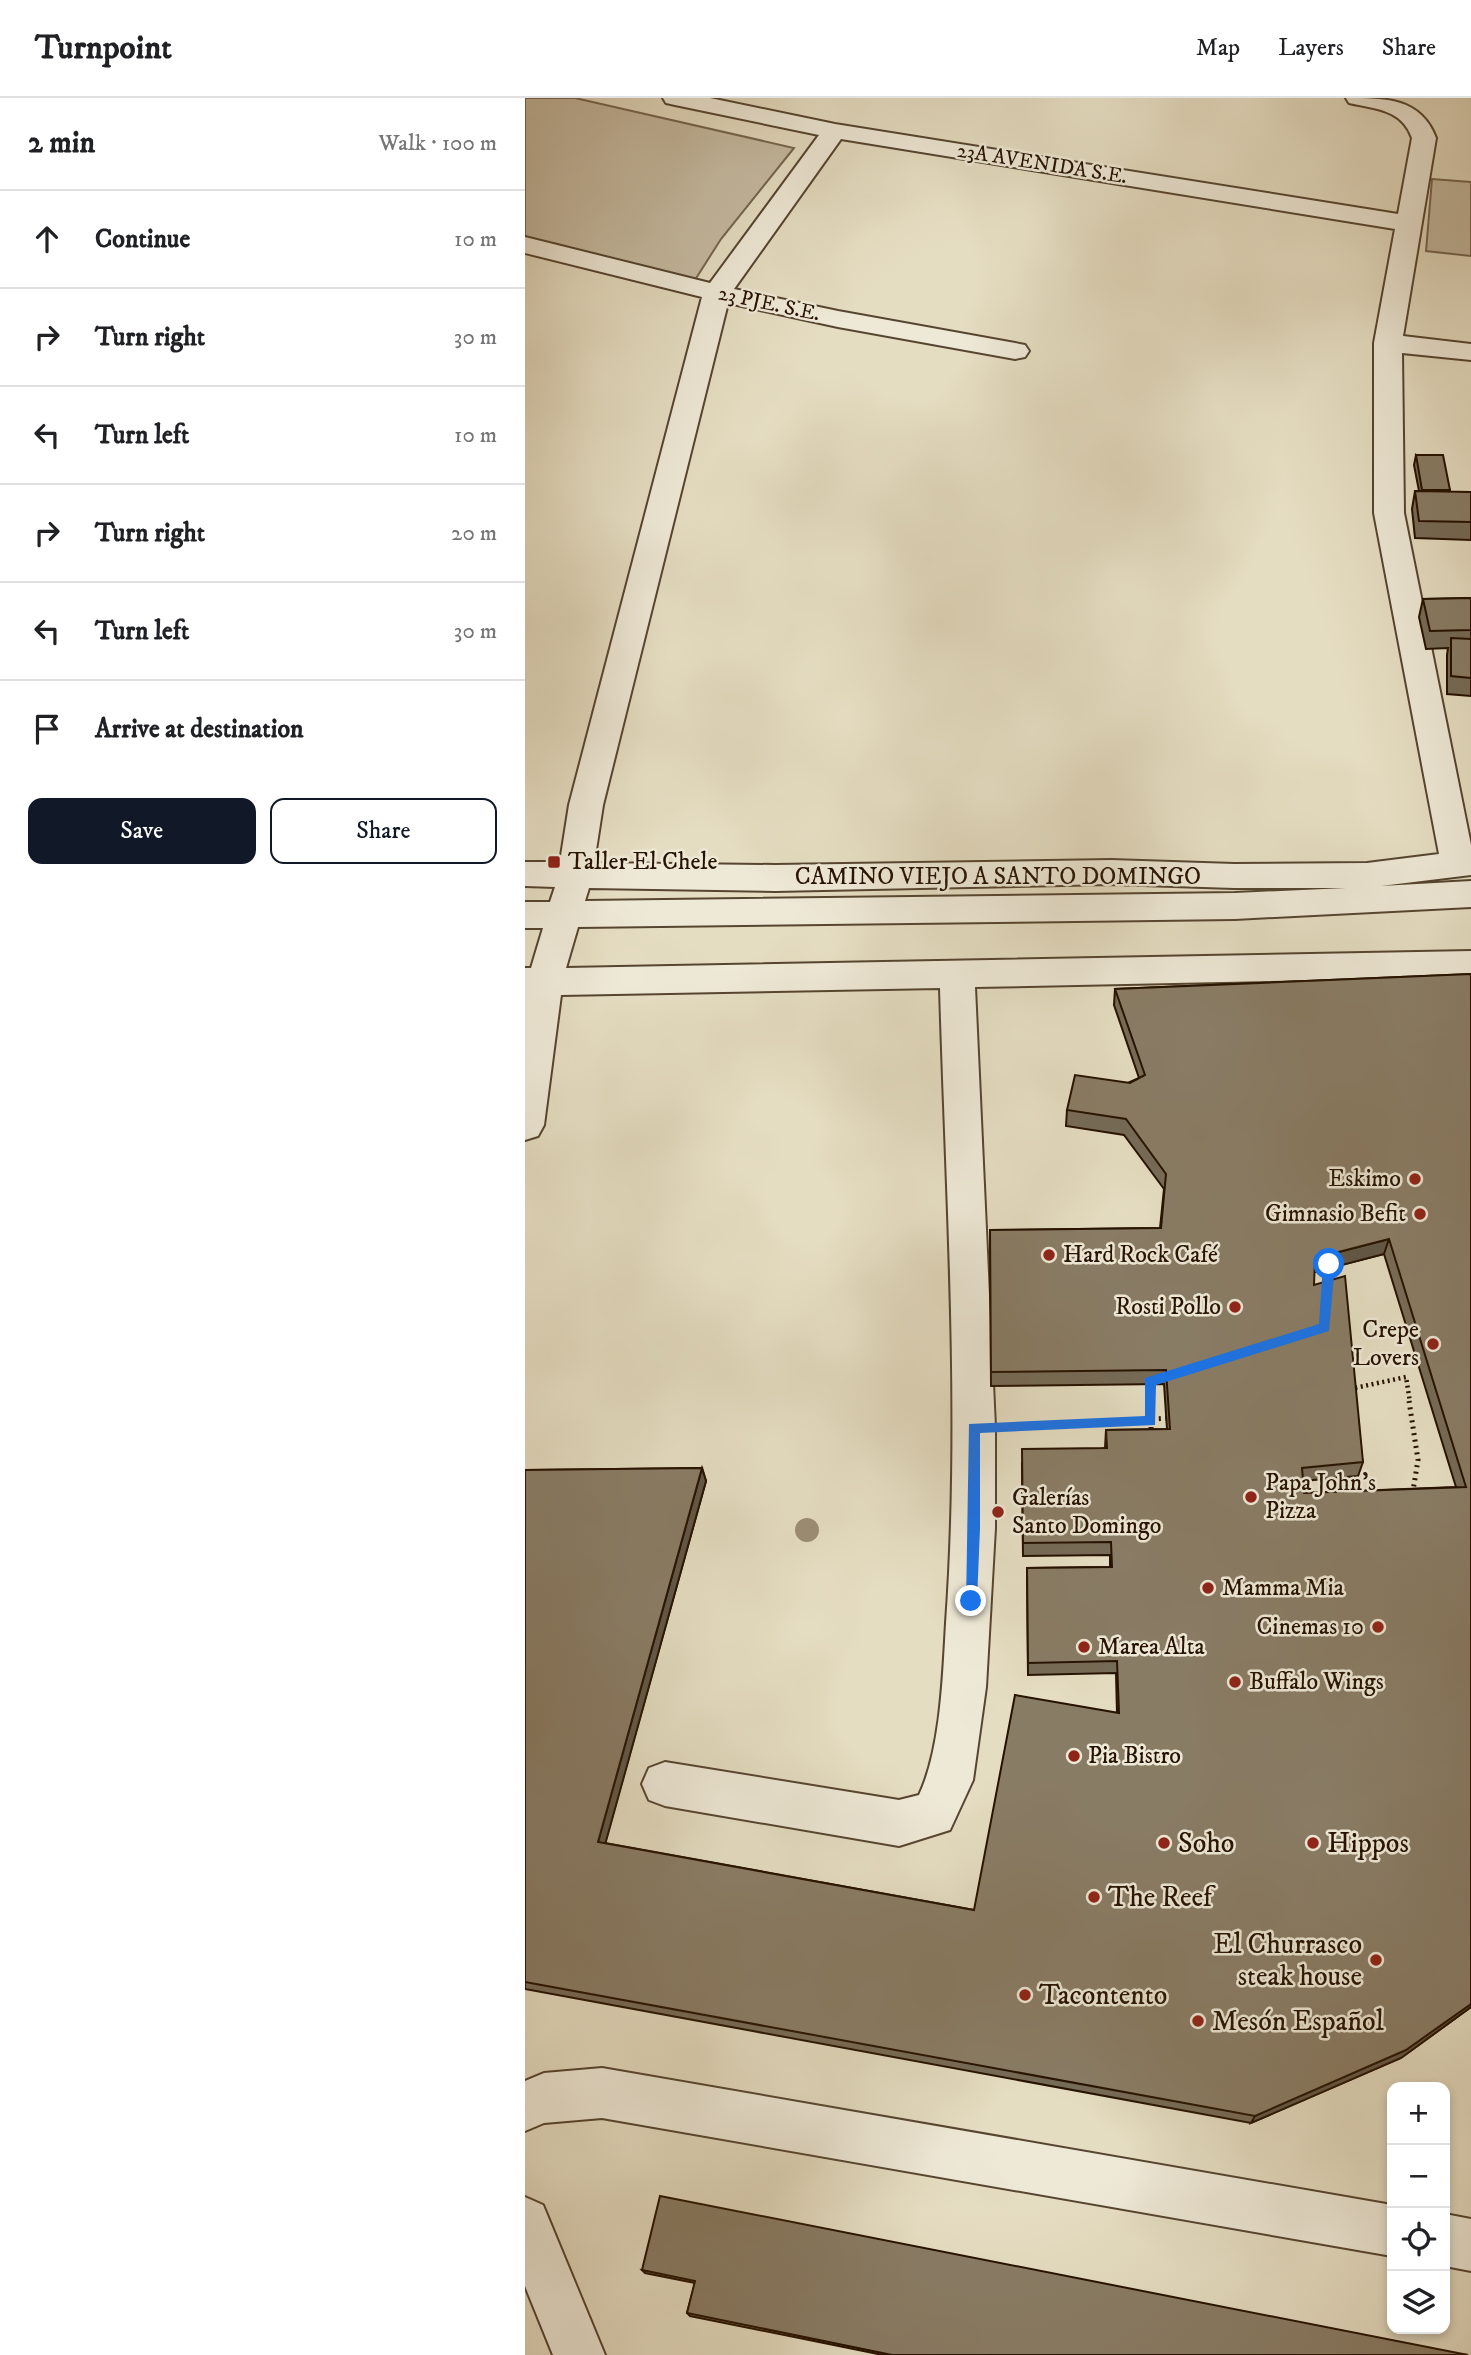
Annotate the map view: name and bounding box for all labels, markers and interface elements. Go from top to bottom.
text: Turnpoint [35,28,172,69]
text: Map [1196,33,1240,63]
text: Layers [1278,33,1344,63]
text: Share [1382,33,1436,63]
text: 2 min [28,125,95,162]
text: Walk · 100 m [378,129,497,158]
street label: 23A AVENIDA S.E. [955,138,1129,190]
icon: ahead [28,220,66,258]
text: Continue [95,223,190,256]
text: 10 m [454,225,497,254]
street label: 23 PJE. S.E. [716,281,822,327]
icon: right [28,318,66,356]
text: Turn right [95,321,205,354]
text: 30 m [454,323,497,352]
icon: left [28,416,66,454]
text: Turn left [95,419,189,452]
text: 10 m [454,421,497,450]
icon: right [28,514,66,552]
text: Turn right [95,517,205,550]
text: 20 m [451,519,497,548]
icon: left [28,612,66,650]
text: Turn left [95,615,189,648]
text: 30 m [454,617,497,646]
icon: arrive [28,710,66,748]
text: Arrive at destination [95,713,304,746]
button: Save [28,798,256,864]
button: Share [270,798,497,864]
place label: Taller El Chele [568,847,717,877]
marker: Taller El Chele [546,854,562,870]
street label: CAMINO VIEJO A SANTO DOMINGO [795,862,1201,892]
place label: Eskimo [1328,1164,1401,1194]
marker: Eskimo [1407,1171,1423,1187]
place label: Gimnasio Befit [1265,1199,1406,1229]
marker: Gimnasio Befit [1412,1206,1428,1222]
place label: Hard Rock Café [1063,1240,1218,1270]
marker: Hard Rock Café [1041,1247,1057,1263]
route start [1313,1248,1344,1279]
place label: Rosti Pollo [1115,1292,1221,1322]
marker: Rosti Pollo [1227,1299,1243,1315]
place label: Crepe Lovers [1353,1315,1419,1373]
marker: Crepe Lovers [1425,1336,1441,1352]
place label: Papa John's Pizza [1265,1468,1376,1526]
place label: Galerías Santo Domingo [1012,1483,1161,1541]
marker: Papa John's Pizza [1243,1489,1259,1505]
marker: Galerías Santo Domingo [990,1504,1006,1520]
place label: Mamma Mia [1222,1573,1345,1603]
marker: Mamma Mia [1200,1580,1216,1596]
route end [955,1585,986,1616]
place label: Cinemas 10 [1257,1612,1364,1642]
marker: Cinemas 10 [1370,1619,1386,1635]
place label: Marea Alta [1098,1632,1205,1662]
marker: Marea Alta [1076,1639,1092,1655]
place label: Buffalo Wings [1249,1667,1384,1697]
marker: Buffalo Wings [1227,1674,1243,1690]
place label: Pia Bistro [1088,1741,1181,1771]
marker: Pia Bistro [1066,1748,1082,1764]
place label: Soho [1178,1826,1234,1861]
place label: Hippos [1327,1826,1409,1861]
marker: Soho [1156,1835,1172,1851]
marker: Hippos [1305,1835,1321,1851]
place label: The Reef [1108,1880,1216,1915]
marker: The Reef [1086,1889,1102,1905]
place label: El Churrasco steak house [1213,1927,1362,1994]
marker: El Churrasco steak house [1368,1952,1384,1968]
place label: Tacontento [1039,1978,1167,2013]
marker: Tacontento [1017,1987,1033,2003]
place label: Mesón Español [1212,2004,1385,2039]
marker: Mesón Español [1190,2013,1206,2029]
map controls [1387,2082,1450,2334]
button: + [1387,2082,1450,2145]
button: − [1387,2145,1450,2208]
button: locate [1387,2208,1450,2271]
button: layers [1387,2271,1450,2334]

